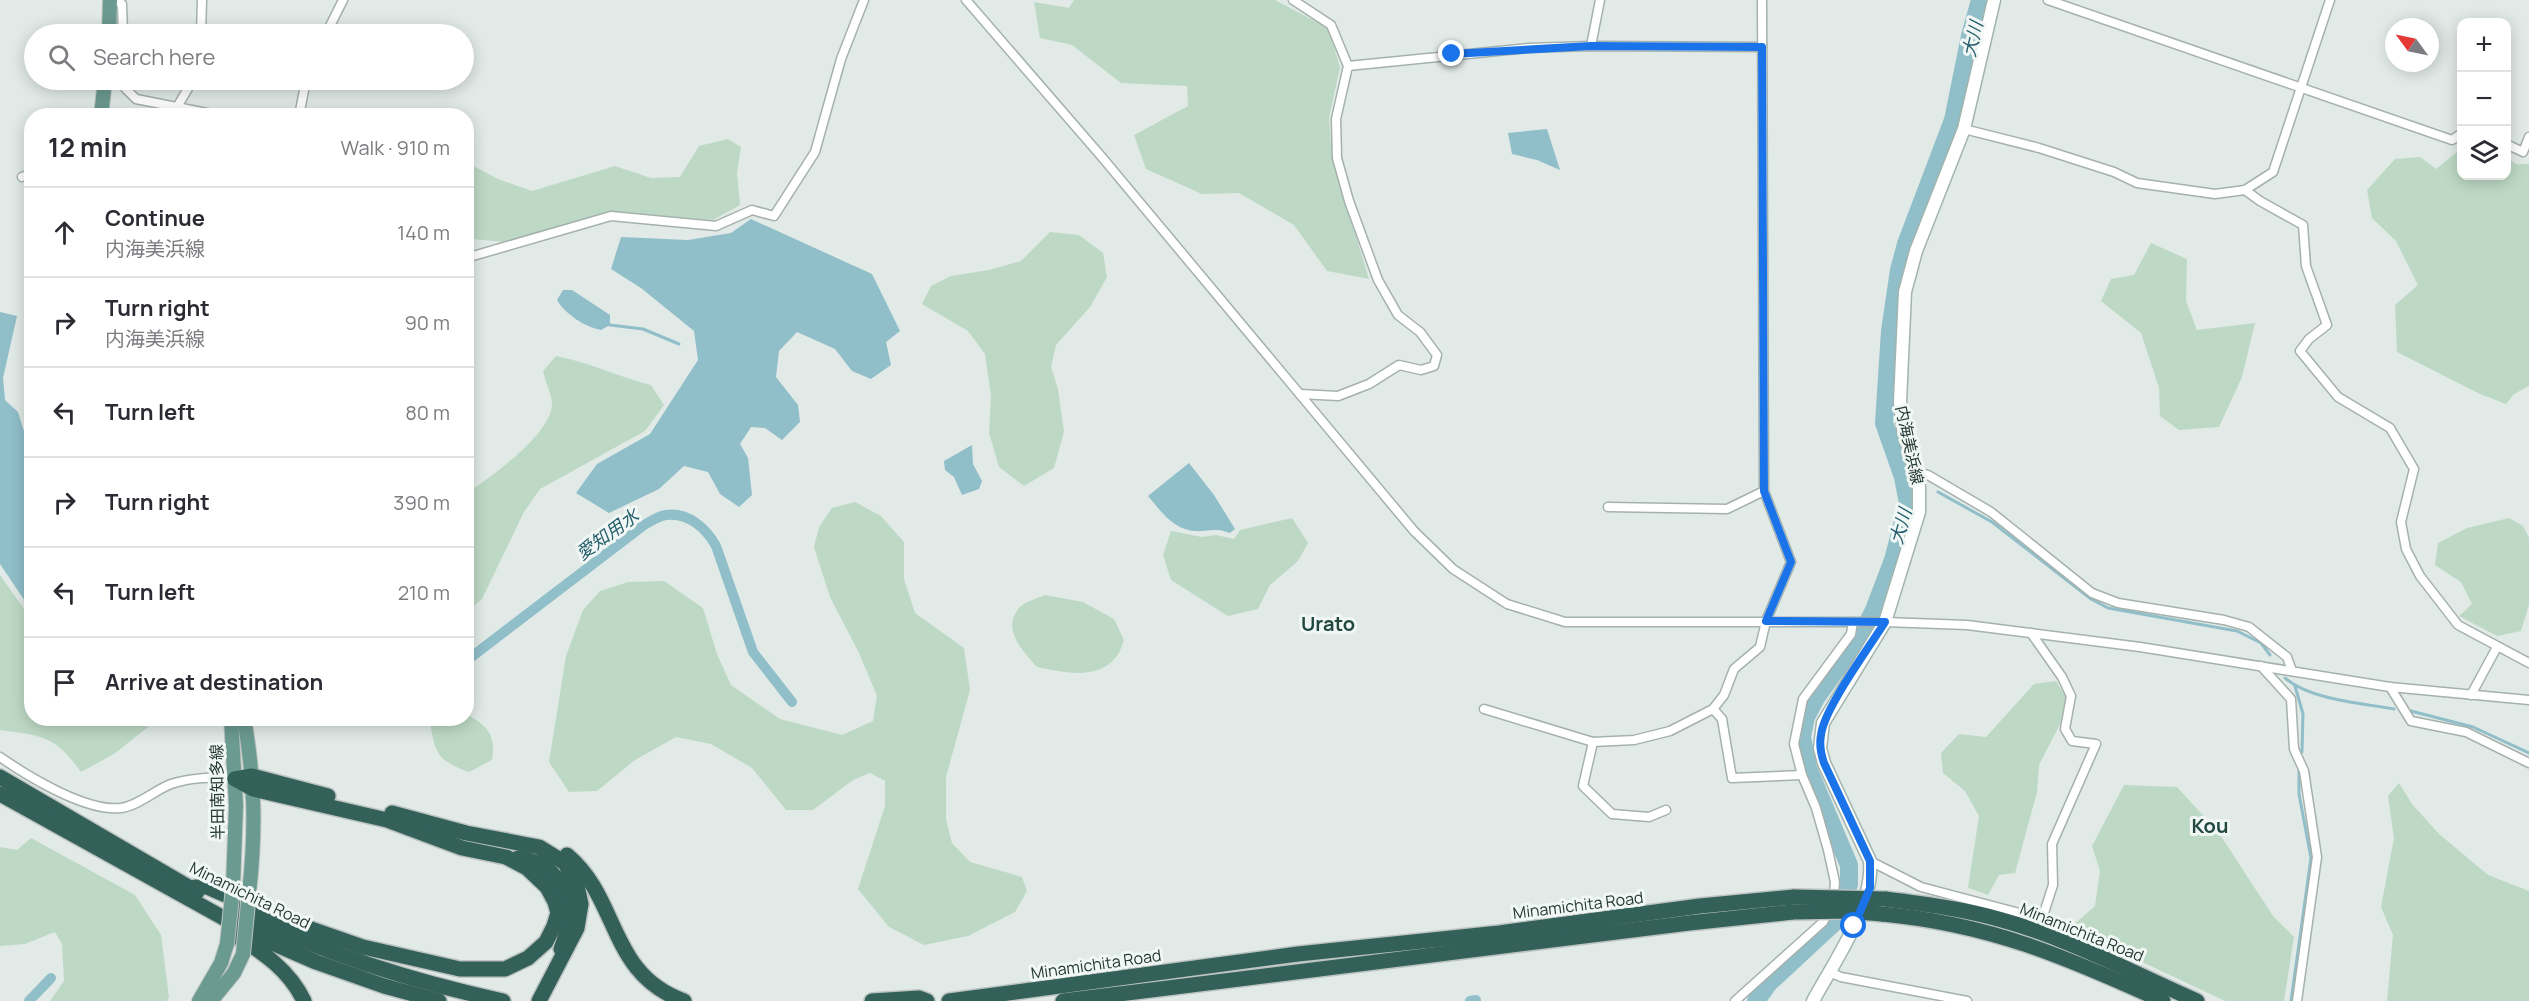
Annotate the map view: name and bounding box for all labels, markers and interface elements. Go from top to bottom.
water label: 大川 [1956,17,1988,59]
north arrow [2385,18,2439,72]
map controls [2457,18,2511,180]
button: + [2457,18,2511,72]
search box [24,24,474,90]
route end [1438,40,1464,66]
icon: search [45,41,78,74]
text: Search here [93,42,215,72]
button: − [2457,72,2511,126]
button: layers [2457,126,2511,180]
text: 12 min [48,129,127,165]
text: Walk · 910 m [341,134,450,161]
text: Continue [105,203,205,233]
icon: ahead [48,216,81,249]
text: 140 m [397,219,450,246]
text: 内海美浜線 [105,235,205,262]
text: Turn right [105,293,210,323]
icon: right [48,306,81,339]
text: 90 m [404,309,450,336]
text: 内海美浜線 [105,325,205,352]
icon: left [48,396,81,429]
text: Turn left [105,397,195,427]
text: 80 m [405,399,450,426]
street label: 内海美浜線 [1891,404,1929,486]
icon: right [48,486,81,519]
text: Turn right [105,487,210,517]
text: 390 m [393,489,450,516]
water label: 愛知用水 [571,502,645,565]
water label: 大川 [1884,503,1917,547]
icon: left [48,576,81,609]
text: Turn left [105,577,195,607]
text: 210 m [398,579,450,606]
district label: Urato [1301,610,1355,637]
icon: arrive [48,666,81,699]
text: Arrive at destination [105,667,323,697]
street label: 半田南知多線 [205,744,229,840]
district label: Kou [2191,812,2229,839]
street label: Minamichita Road [186,856,314,934]
street label: Minamichita Road [1511,886,1645,924]
street label: Minamichita Road [2017,897,2147,967]
route start [1840,912,1866,938]
street label: Minamichita Road [1029,944,1163,984]

